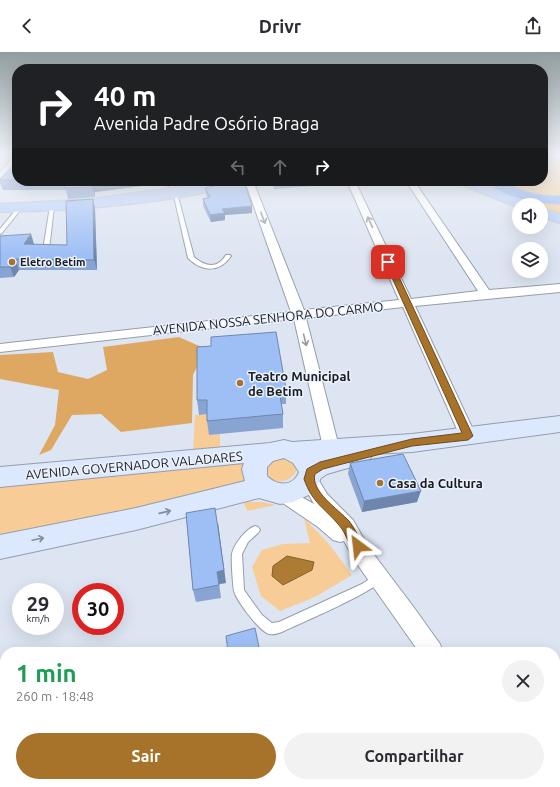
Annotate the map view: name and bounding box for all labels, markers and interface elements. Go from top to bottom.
icon: back [16,15,38,37]
icon: share [522,15,544,37]
text: Drivr [259,16,301,36]
icon: right [28,80,80,132]
text: 40 m [94,80,156,111]
text: Avenida Padre Osório Braga [94,113,319,133]
icon: left [227,156,249,178]
icon: ahead [269,156,291,178]
icon: right [311,156,333,178]
map controls [512,198,548,278]
button: sound [512,198,548,234]
one-way arrow [259,211,267,223]
one-way arrow [366,217,373,229]
button: layers [512,242,548,278]
pin [371,245,405,279]
icon: arrive [377,251,399,273]
place label: Eletro Betim [20,256,86,268]
marker: Eletro Betim [7,257,17,267]
street label: AVENIDA NOSSA SENHORA DO CARMO [152,299,384,337]
one-way arrow [302,334,309,347]
place label: Teatro Municipal de Betim [248,369,350,398]
marker: Teatro Municipal de Betim [235,378,245,388]
street label: AVENIDA GOVERNADOR VALADARES [25,449,243,481]
place label: Casa da Cultura [388,476,483,490]
marker: Casa da Cultura [375,478,385,488]
one-way arrow [158,507,171,515]
position arrow [337,525,379,567]
one-way arrow [31,535,44,543]
speed limit sign: 30 [72,583,124,635]
text: 29 [27,592,49,615]
text: km/h [26,613,50,624]
text: 1 min [16,660,77,687]
button: close [502,660,544,702]
text: 260 m · 18:48 [16,689,94,703]
button: Sair [16,733,276,779]
button: Compartilhar [284,733,544,779]

